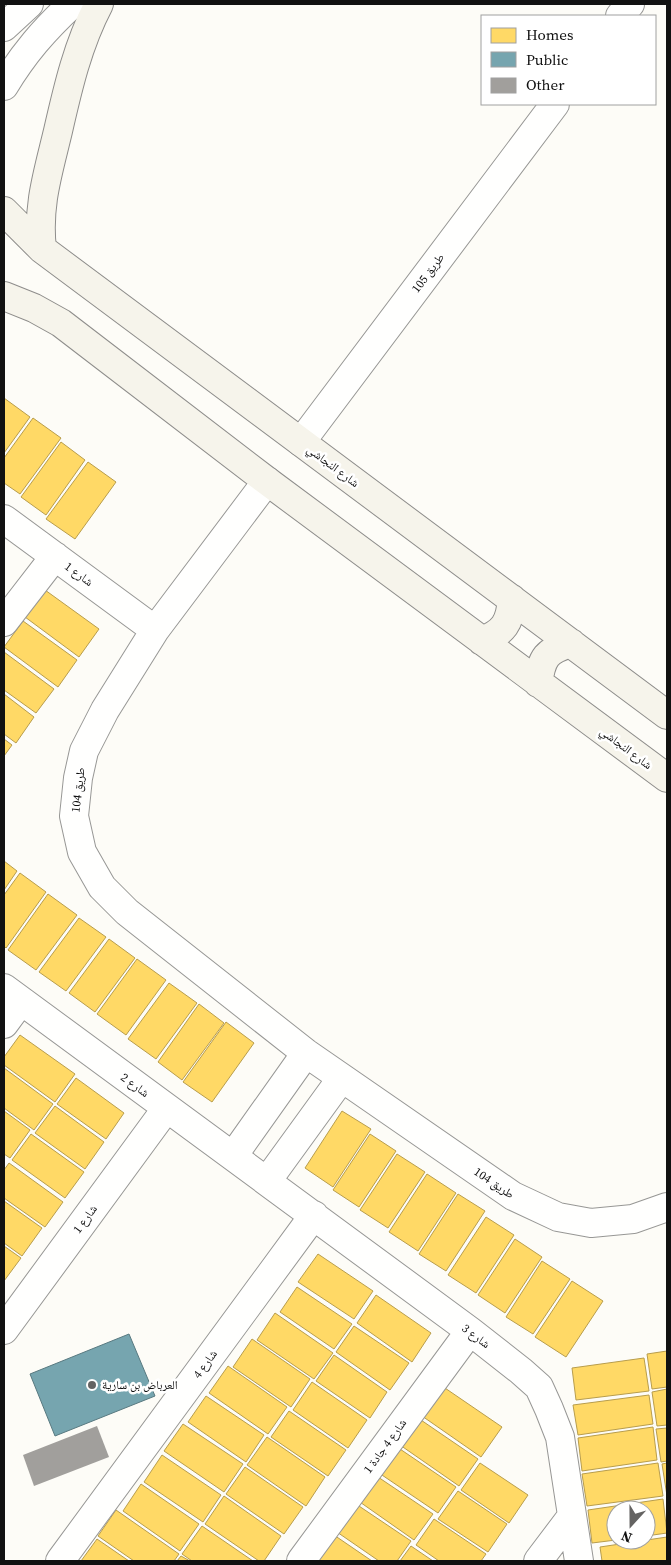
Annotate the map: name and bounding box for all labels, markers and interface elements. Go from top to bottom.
legend [481,15,656,105]
text: Homes [526,24,573,45]
text: Public [526,49,568,70]
text: Other [526,74,565,95]
street label: طريق 105 [408,250,448,296]
street label: شارع النجاشي [302,441,363,493]
street label: شارع 1 [62,558,97,590]
street label: شارع النجاشي [595,723,656,775]
street label: طريق 104 [67,766,89,814]
street label: شارع 2 [118,1069,153,1101]
street label: طريق 104 [471,1164,517,1202]
street label: شارع 1 [69,1201,101,1236]
street label: شارع 3 [459,1320,494,1352]
street label: شارع 4 [189,1346,221,1381]
place label: العرباض بن سارية [102,1377,178,1393]
marker: العرباض بن سارية [86,1379,98,1391]
street label: شارع 4 جادة 1 [360,1415,410,1476]
north arrow [606,1500,656,1550]
text: N [618,1526,635,1548]

